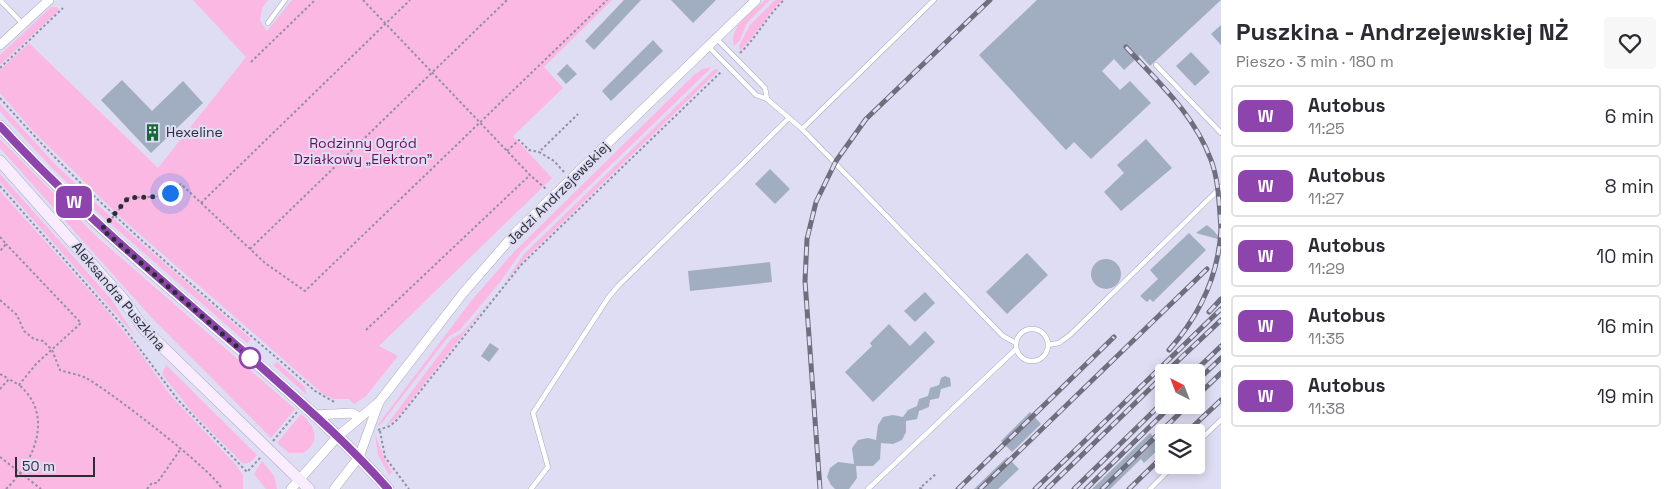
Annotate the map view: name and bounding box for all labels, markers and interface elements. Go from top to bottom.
text: Puszkina - Andrzejewskiej NŻ [1236,16,1569,47]
button: heart [1604,17,1656,69]
text: Pieszo · 3 min · 180 m [1236,51,1394,72]
text: Autobus [1308,93,1385,118]
text: W [1257,104,1274,127]
text: 6 min [1605,104,1654,129]
text: 11:25 [1308,118,1345,139]
building icon: Hexeline [142,122,162,142]
place label: Hexeline [166,123,223,141]
park label: Rodzinny Ogród Działkowy „Elektron” [293,134,433,168]
street label: Jadzi Andrzejewskiej [503,138,613,248]
text: Autobus [1308,163,1385,188]
text: W [1257,174,1274,197]
text: 8 min [1605,174,1654,199]
your location [158,181,183,206]
line badge: W [58,186,90,218]
text: 11:27 [1308,188,1344,209]
text: W [66,190,82,213]
text: Autobus [1308,233,1385,258]
street label: Aleksandra Puszkina [68,238,170,354]
text: W [1257,244,1274,267]
text: 10 min [1596,244,1654,269]
text: 11:29 [1308,258,1345,279]
text: Autobus [1308,303,1385,328]
text: W [1257,314,1274,337]
text: 16 min [1597,314,1654,339]
text: 11:35 [1308,328,1345,349]
unlabelled marker [239,347,261,369]
north arrow [1155,364,1205,414]
map controls [1155,364,1205,474]
text: Autobus [1308,373,1385,398]
text: W [1257,384,1274,407]
text: 19 min [1597,384,1654,409]
text: 11:38 [1308,398,1345,419]
button: layers [1155,424,1205,474]
scale bar [15,454,95,477]
text: 50 m [22,457,55,475]

